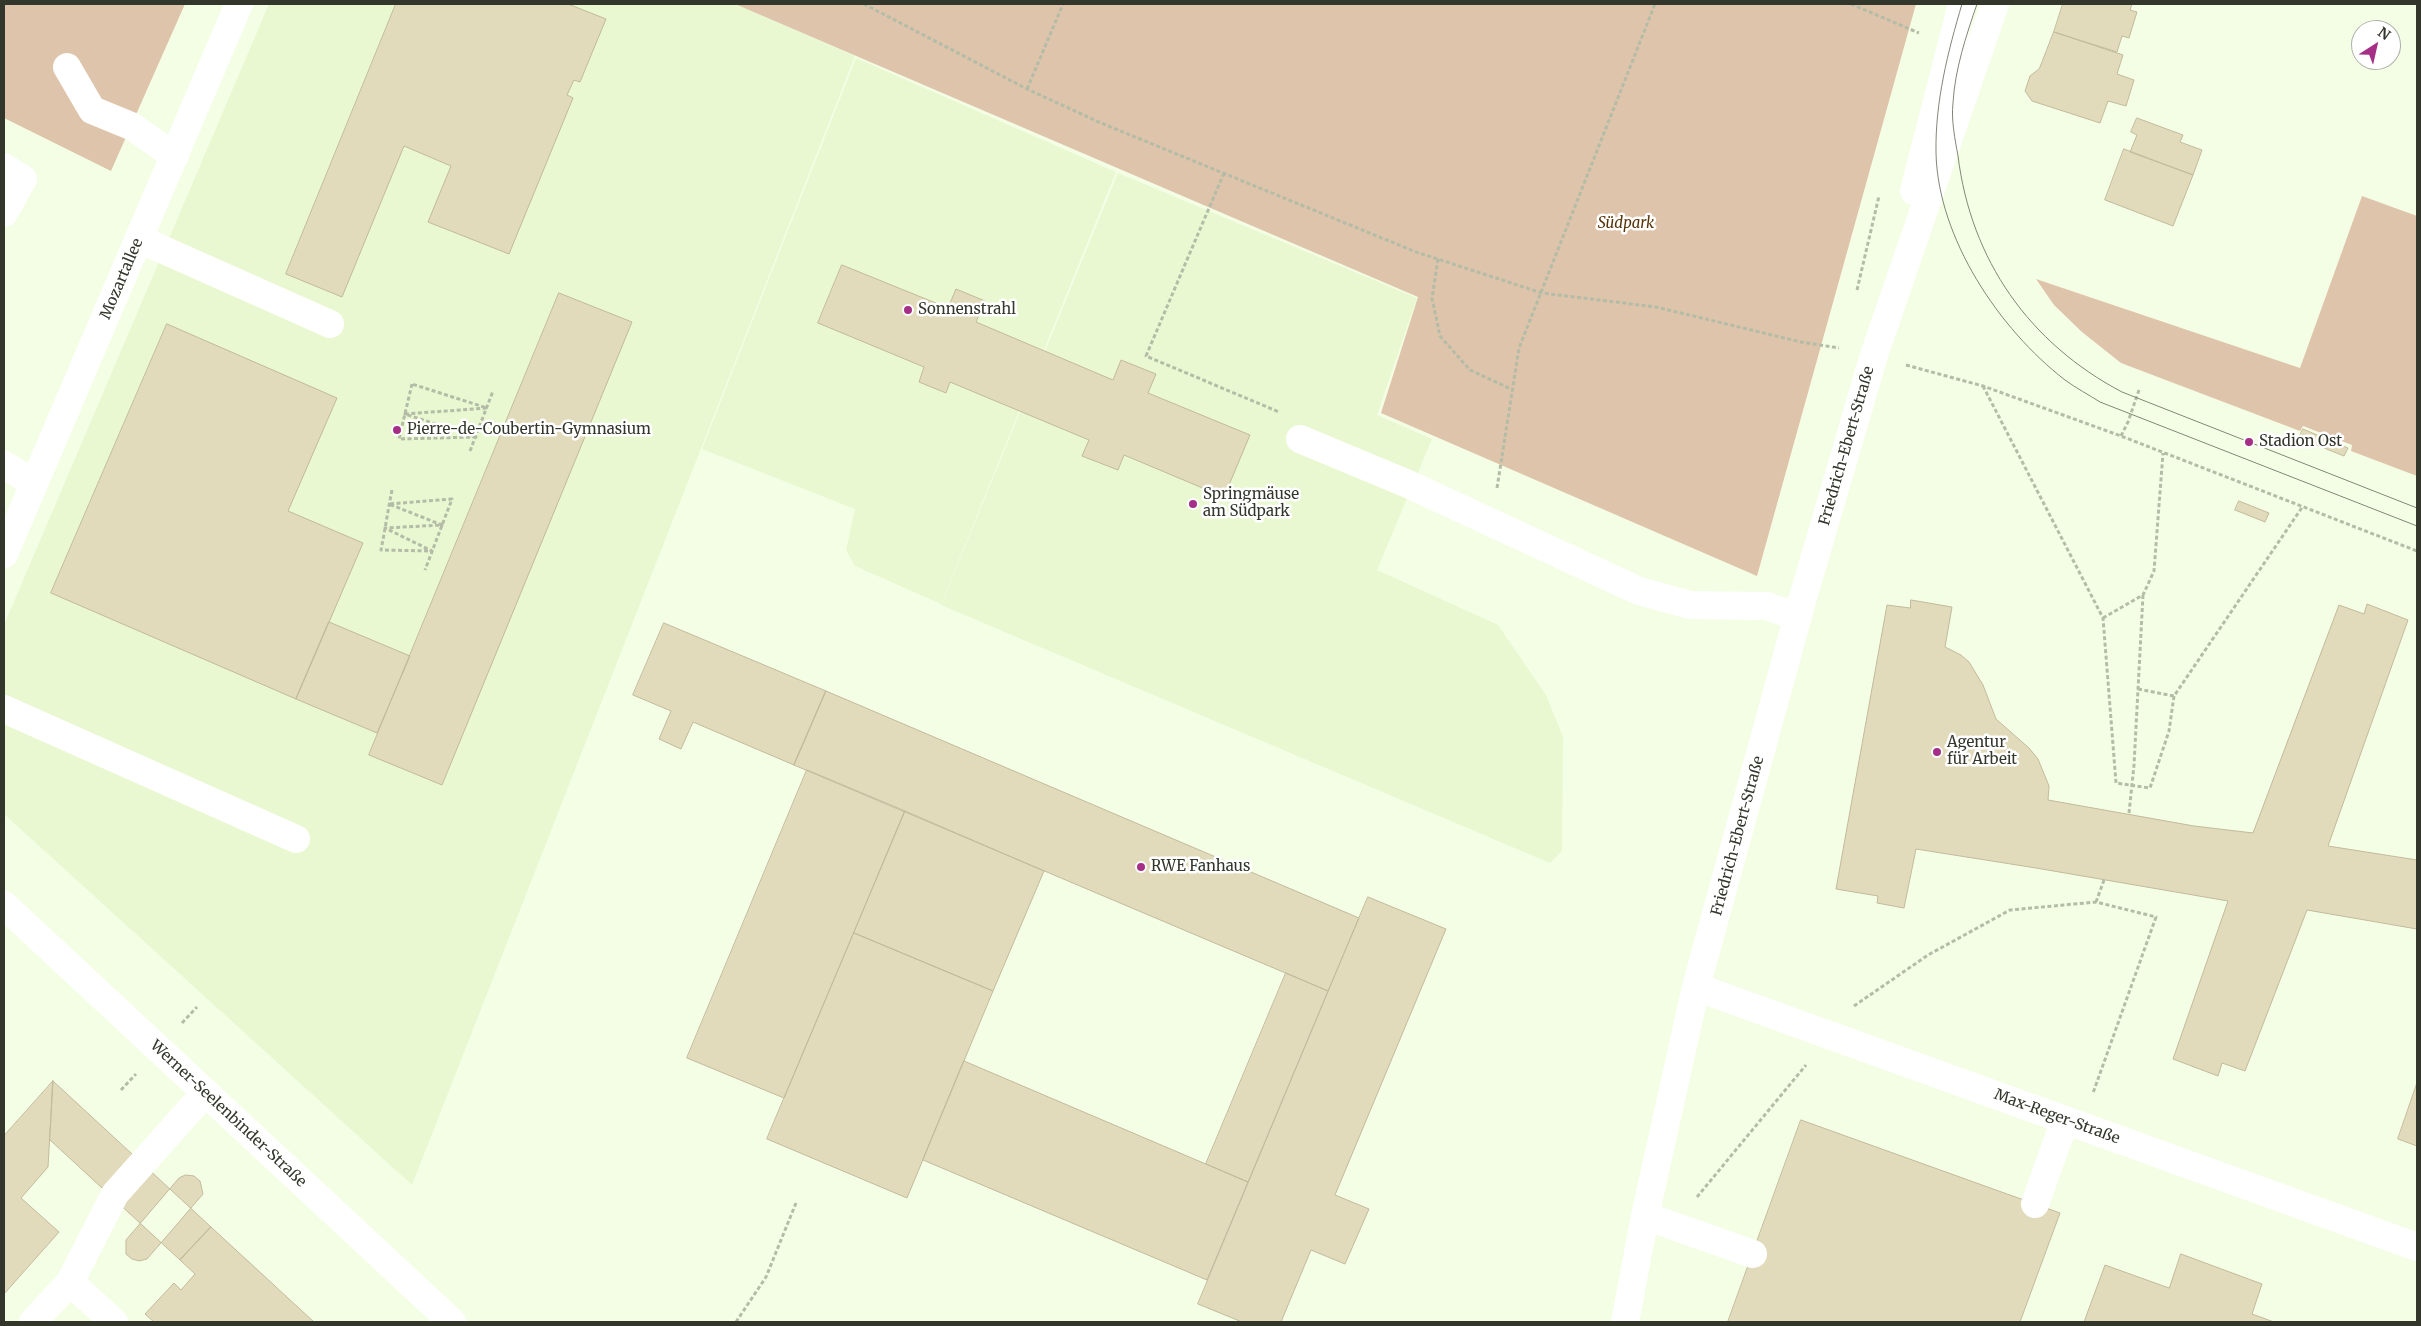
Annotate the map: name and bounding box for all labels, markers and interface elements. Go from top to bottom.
north arrow [2351,20,2401,70]
text: N [2374,23,2394,44]
park label: Südpark [1598,215,1654,233]
street label: Mozartallee [97,236,147,322]
place label: Sonnenstrahl [918,301,1016,319]
marker: Sonnenstrahl [902,304,914,316]
street label: Friedrich-Ebert-Straße [1816,364,1878,528]
place label: Pierre-de-Coubertin-Gymnasium [407,421,651,439]
marker: Pierre-de-Coubertin-Gymnasium [391,424,403,436]
place label: Stadion Ost [2259,433,2342,451]
marker: Stadion Ost [2243,436,2255,448]
place label: Springmäuse am Südpark [1203,486,1299,521]
marker: Springmäuse am Südpark [1187,498,1199,510]
place label: Agentur für Arbeit [1947,734,2017,769]
marker: Agentur für Arbeit [1931,746,1943,758]
street label: Friedrich-Ebert-Straße [1708,754,1768,918]
place label: RWE Fanhaus [1151,858,1250,876]
marker: RWE Fanhaus [1135,861,1147,873]
street label: Werner-Seelenbinder-Straße [146,1037,310,1191]
street label: Max-Reger-Straße [1992,1086,2122,1148]

